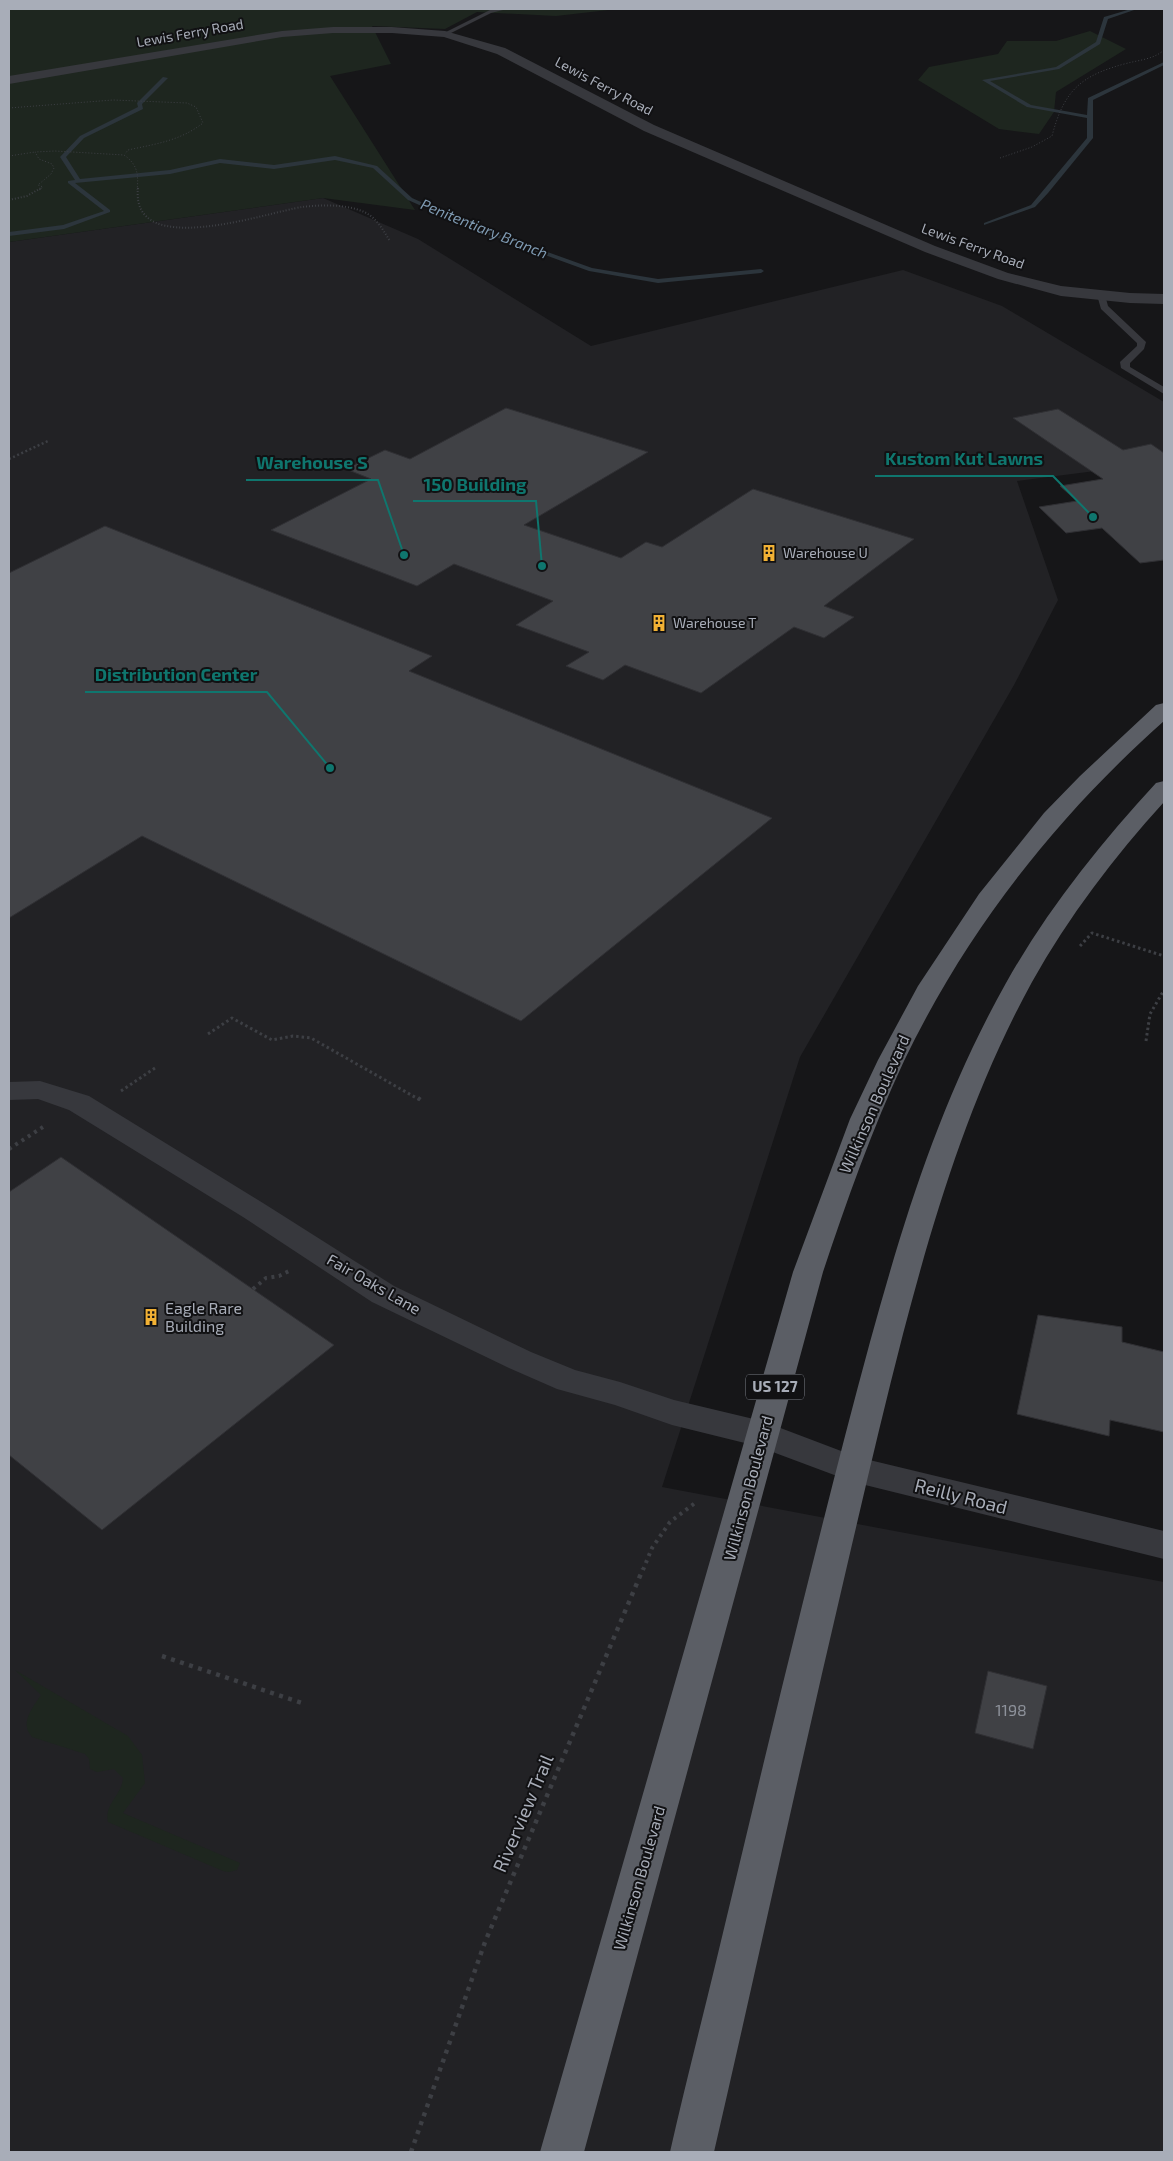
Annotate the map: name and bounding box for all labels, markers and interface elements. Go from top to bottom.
street label: Lewis Ferry Road [135,15,245,50]
street label: Lewis Ferry Road [552,53,656,119]
water label: Penitentiary Branch [418,194,550,263]
street label: Lewis Ferry Road [919,219,1027,272]
callout: Kustom Kut Lawns [875,443,1053,476]
callout: Warehouse S [246,447,378,480]
text: Kustom Kut Lawns [885,447,1043,469]
text: Warehouse S [256,451,368,473]
callout: 150 Building [413,468,536,501]
text: 150 Building [423,473,527,495]
building icon: Warehouse U [759,543,779,563]
place label: Warehouse U [783,544,868,561]
building icon: Warehouse T [649,613,669,633]
place label: Warehouse T [673,614,756,631]
callout: Distribution Center [85,659,267,692]
text: Distribution Center [95,663,258,685]
street label: Wilkinson Boulevard [834,1032,913,1176]
street label: Fair Oaks Lane [324,1249,424,1318]
place label: Eagle Rare Building [165,1298,242,1335]
building icon: Eagle Rare Building [141,1307,161,1327]
road number: US 127 [746,1374,804,1400]
street label: Wilkinson Boulevard [719,1413,776,1562]
street label: Reilly Road [912,1473,1010,1518]
house number: 1198 [995,1700,1027,1719]
street label: Riverview Trail [487,1750,558,1875]
street label: Wilkinson Boulevard [609,1803,668,1952]

